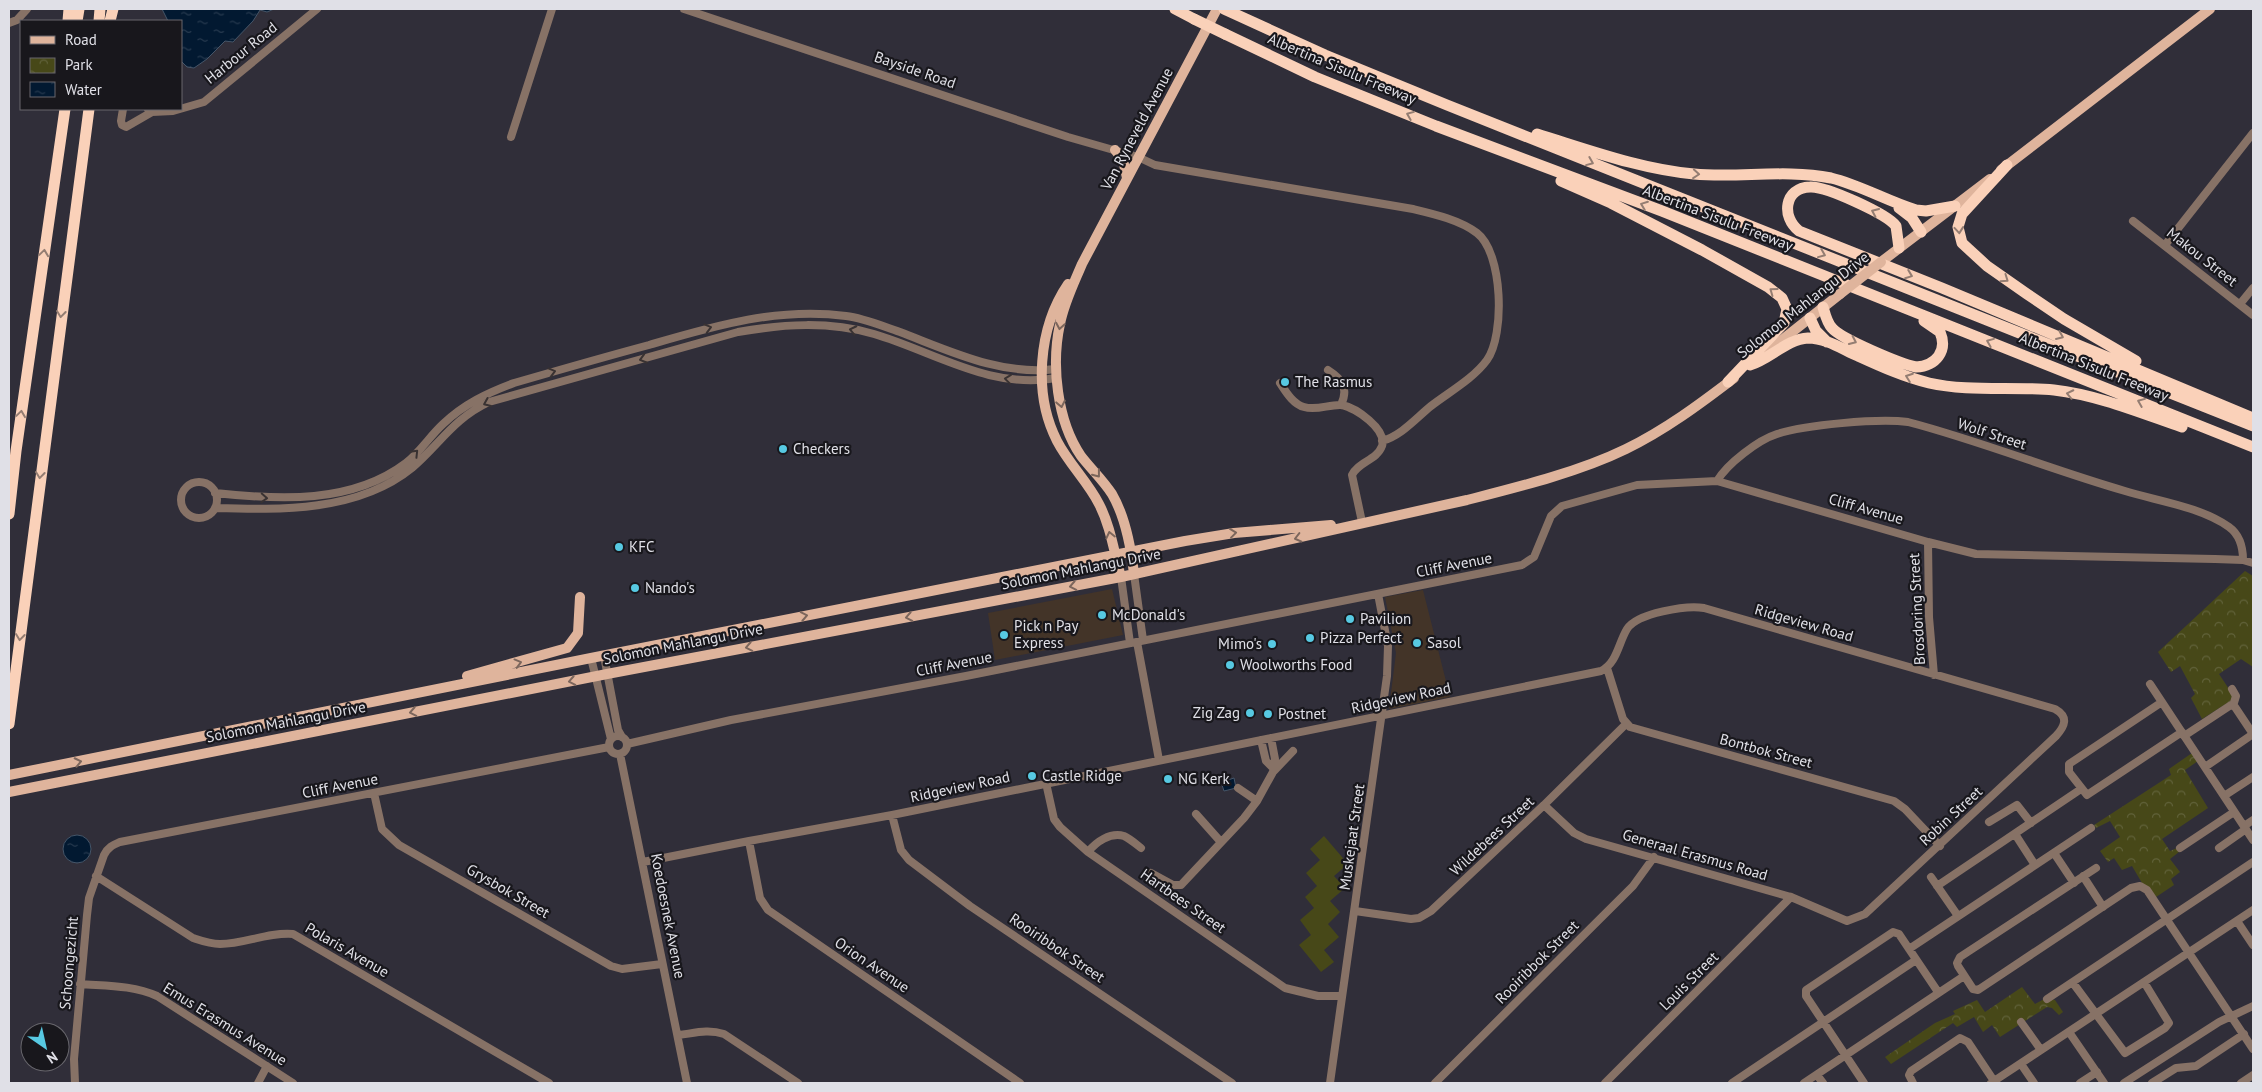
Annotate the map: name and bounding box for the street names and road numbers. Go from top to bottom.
street label: Harbour Road [201,18,281,88]
street label: Albertina Sisulu Freeway [1265,29,1419,108]
street label: Bayside Road [872,47,958,92]
street label: Van Ryneveld Avenue [1096,64,1177,194]
street label: Albertina Sisulu Freeway [1640,180,1796,255]
street label: Makou Street [2163,223,2242,290]
street label: Solomon Mahlangu Drive [1733,247,1872,362]
street label: Albertina Sisulu Freeway [2017,328,2172,405]
street label: Wolf Street [1955,413,2029,454]
street label: Cliff Avenue [1827,489,1906,528]
street label: Solomon Mahlangu Drive [1000,544,1162,593]
street label: Cliff Avenue [1414,548,1493,581]
street label: Brosdoring Street [1904,553,1929,665]
street label: Ridgeview Road [1753,599,1856,646]
street label: Solomon Mahlangu Drive [602,619,764,668]
street label: Cliff Avenue [914,647,993,680]
street label: Ridgeview Road [1349,678,1453,717]
street label: Solomon Mahlangu Drive [205,697,367,746]
street label: Bontbok Street [1718,729,1815,772]
street label: Ridgeview Road [908,767,1012,806]
street label: Cliff Avenue [300,769,379,802]
street label: Robin Street [1915,782,1986,849]
street label: Muskejaat Street [1335,783,1368,891]
street label: Wildebees Street [1446,792,1538,880]
street label: Generaal Erasmus Road [1620,825,1770,884]
street label: Koedoesnek Avenue [647,852,690,980]
street label: Grysbok Street [463,859,553,922]
street label: Hartbees Street [1137,864,1230,937]
street label: Rooiribbok Street [1006,909,1108,986]
street label: Schoongezicht [55,916,82,1010]
street label: Rooiribbok Street [1491,916,1583,1008]
street label: Polaris Avenue [302,918,392,981]
street label: Orion Avenue [831,933,913,997]
street label: Louis Street [1655,947,1722,1014]
street label: Emus Erasmus Avenue [160,978,291,1069]

